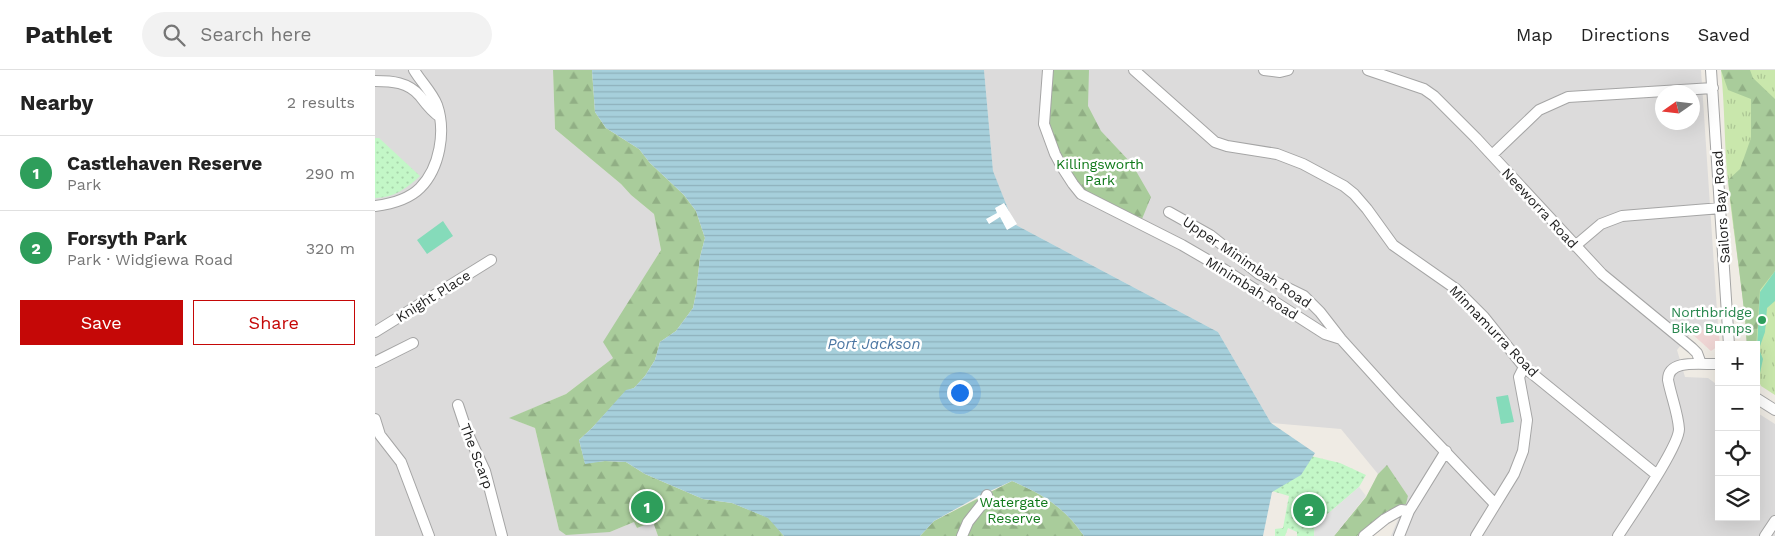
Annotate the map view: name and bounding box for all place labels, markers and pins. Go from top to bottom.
place label: Northbridge Bike Bumps [1671,304,1752,336]
marker: Northbridge Bike Bumps [1756,314,1768,326]
pin: 1 [631,488,663,526]
pin: 2 [1293,491,1325,529]

